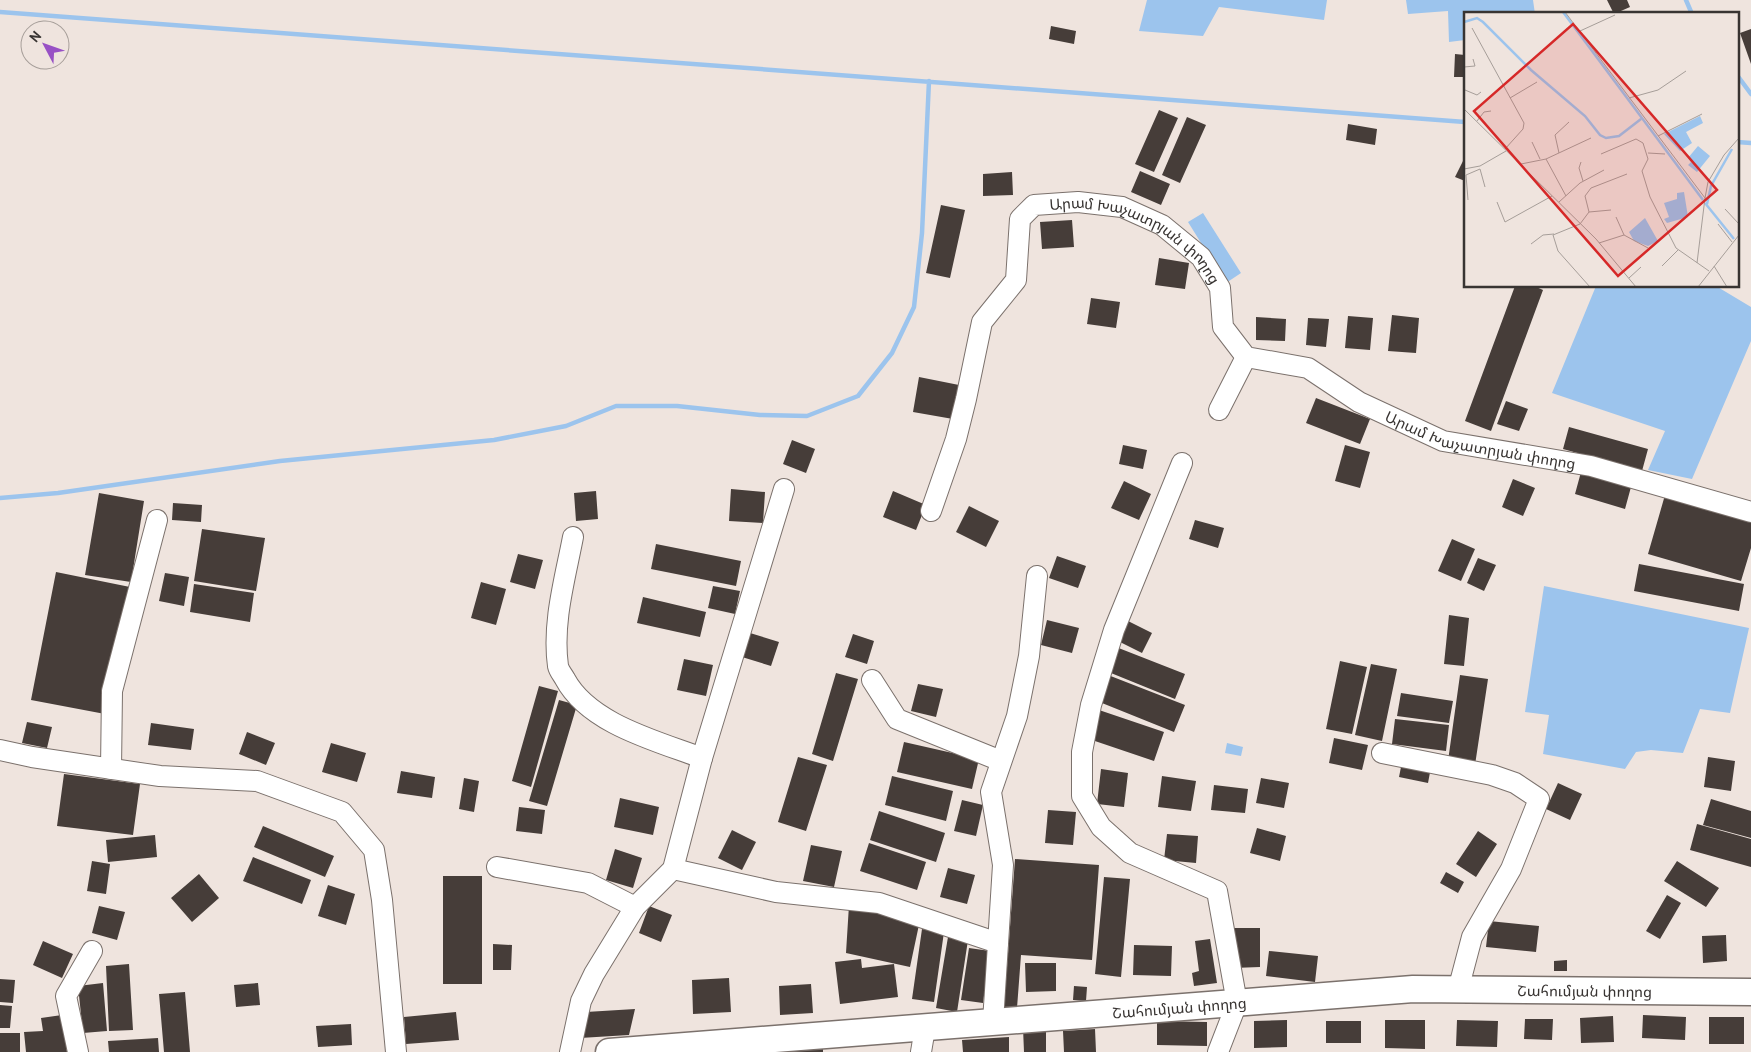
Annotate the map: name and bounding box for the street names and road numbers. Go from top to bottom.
street label: Արամ Խաչատրյան փողոց [1049,192,1225,287]
street label: Արամ Խաչատրյան փողոց [1382,406,1577,473]
street label: Շահումյան փողոց [1517,980,1652,1001]
street label: Շահումյան փողոց [1111,993,1247,1022]

